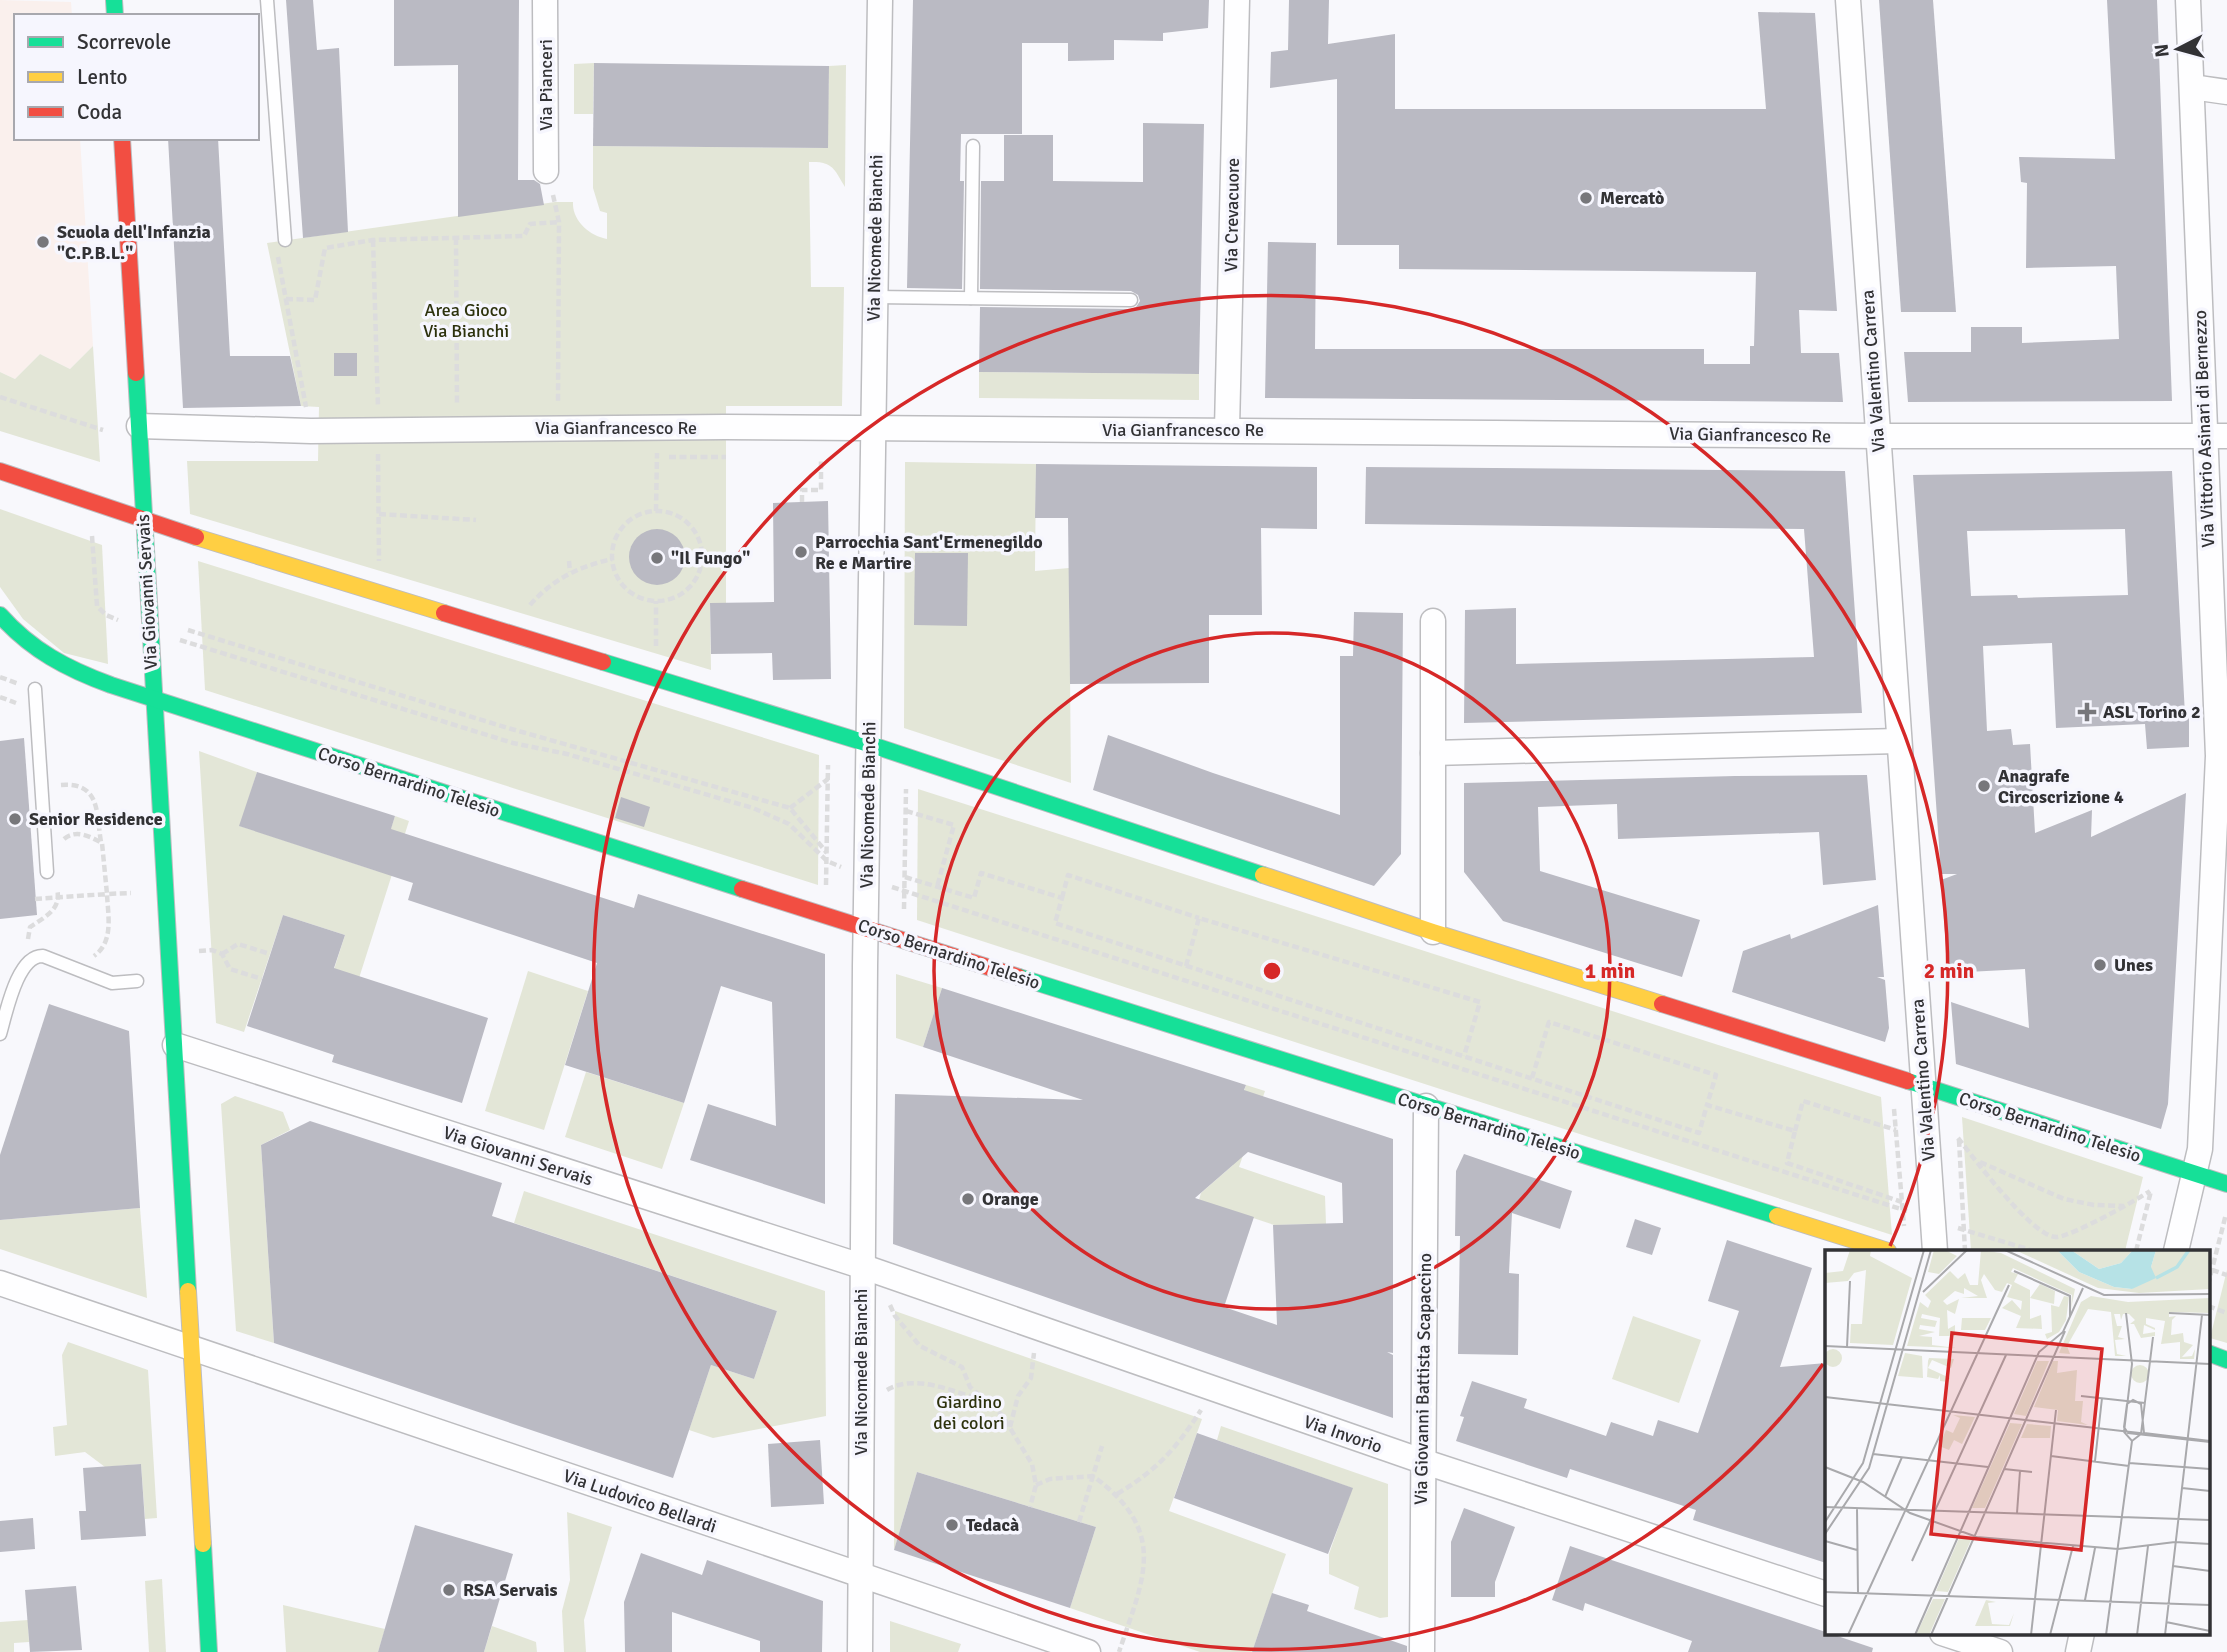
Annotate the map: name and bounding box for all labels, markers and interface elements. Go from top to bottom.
legend [14,14,259,140]
north arrow [2143,14,2213,84]
text: Scorrevole [77,29,171,55]
street label: Via Pianceri [535,39,557,131]
text: N [2149,43,2175,58]
text: Lento [77,64,127,90]
text: Coda [77,99,122,125]
street label: Via Nicomede Bianchi [863,154,887,322]
street label: Via Crevacuore [1220,158,1244,272]
place label: Mercatò [1600,187,1664,209]
marker: Mercatò [1578,190,1594,206]
place label: Scuola dell'Infanzia "C.P.B.L." [57,221,211,264]
marker: Scuola dell'Infanzia "C.P.B.L." [35,234,51,250]
street label: Via Valentino Carrera [1856,289,1890,453]
park label: Area Gioco Via Bianchi [423,299,509,342]
street label: Via Vittorio Asinari di Bernezzo [2189,310,2219,548]
street label: Via Gianfrancesco Re [535,417,697,439]
street label: Via Gianfrancesco Re [1102,419,1264,441]
street label: Via Gianfrancesco Re [1669,423,1831,447]
street label: Via Giovanni Servais [132,513,162,670]
place label: Parrocchia Sant'Ermenegildo Re e Martire [815,531,1043,574]
marker: Parrocchia Sant'Ermenegildo Re e Martire [793,544,809,560]
place label: "Il Fungo" [671,547,750,569]
marker: "Il Fungo" [649,550,665,566]
place label: ASL Torino 2 [2103,701,2201,723]
marker: ASL Torino 2 [2077,702,2097,722]
street label: Via Nicomede Bianchi [856,721,880,889]
street label: Corso Bernardino Telesio [315,742,503,822]
place label: Anagrafe Circoscrizione 4 [1998,765,2124,808]
marker: Anagrafe Circoscrizione 4 [1976,778,1992,794]
place label: Senior Residence [29,808,163,830]
marker: Senior Residence [7,811,23,827]
street label: Corso Bernardino Telesio [855,914,1043,994]
place label: Unes [2114,954,2153,976]
marker: Unes [2092,957,2108,973]
text: 1 min [1585,958,1635,984]
text: 2 min [1924,958,1974,984]
centre of rings [1260,959,1284,983]
street label: Via Valentino Carrera [1906,998,1940,1162]
street label: Corso Bernardino Telesio [1956,1087,2144,1167]
street label: Corso Bernardino Telesio [1395,1088,1583,1164]
street label: Via Giovanni Servais [440,1121,596,1191]
place label: Orange [982,1188,1039,1210]
marker: Orange [960,1191,976,1207]
inset map [1825,1250,2210,1634]
street label: Via Giovanni Battista Scapaccino [1410,1253,1436,1505]
street label: Via Nicomede Bianchi [850,1289,872,1455]
park label: Giardino dei colori [933,1391,1005,1434]
street label: Via Invorio [1301,1410,1385,1458]
street label: Via Ludovico Bellardi [560,1464,720,1538]
place label: Tedacà [966,1514,1019,1536]
marker: Tedacà [944,1517,960,1533]
place label: RSA Servais [463,1579,558,1601]
marker: RSA Servais [441,1582,457,1598]

